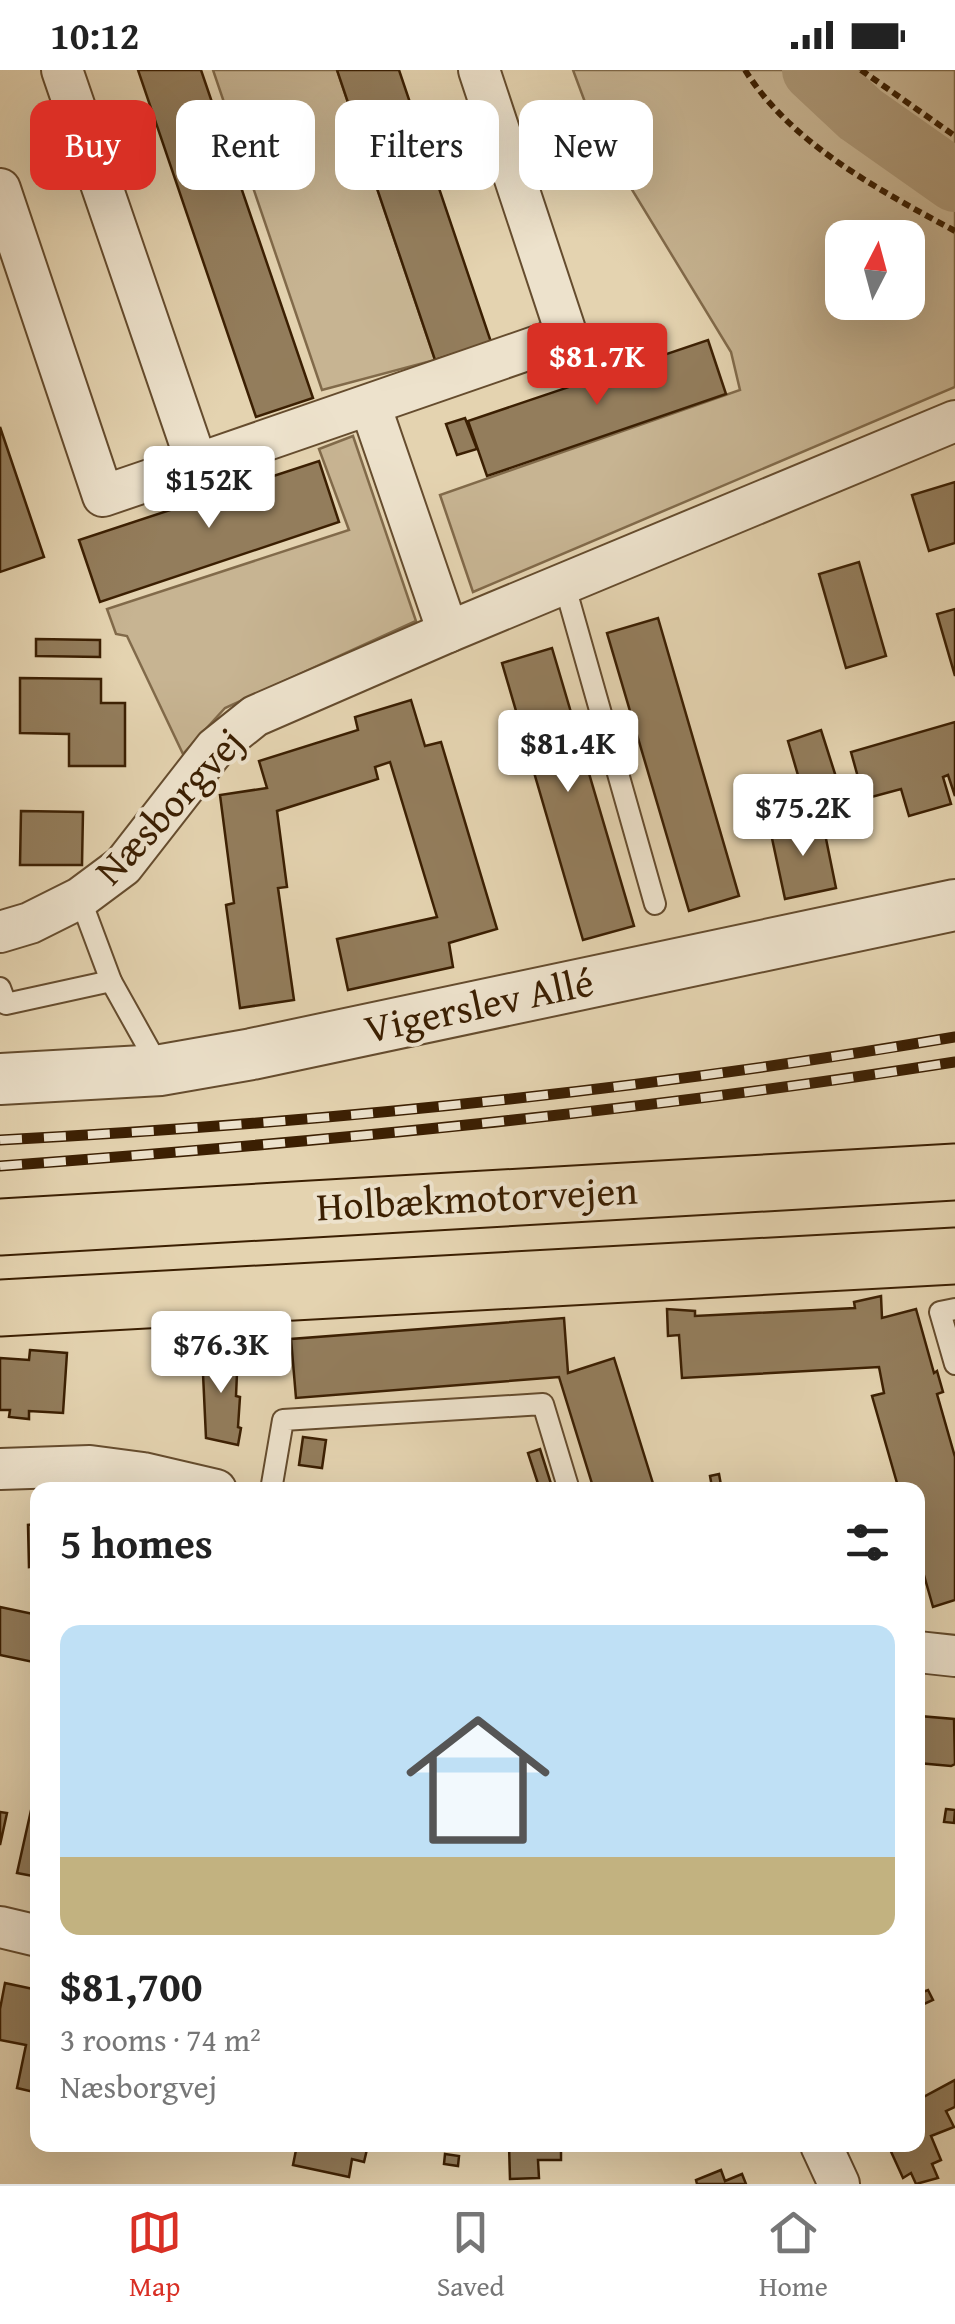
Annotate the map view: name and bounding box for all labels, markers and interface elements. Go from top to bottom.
text: 10:12 [50,7,140,63]
chip: Buy [30,100,156,190]
chip: Rent [176,100,315,190]
chip: Filters [335,100,499,190]
chip: New [519,100,653,190]
north arrow [825,220,925,320]
map controls [825,220,925,320]
pin: $81.7K [516,323,678,408]
text: $81.7K [549,332,645,379]
pin: $152K [139,446,279,531]
text: $152K [166,455,252,502]
pin: $81.4K [487,710,649,795]
street label: Næsborgvej [80,714,257,898]
text: $81.4K [520,719,616,766]
pin: $75.2K [722,774,884,859]
text: $75.2K [755,783,851,830]
street label: Vigerslev Allé [359,951,599,1058]
street label: Holbækmotorvejen [315,1160,639,1235]
pin: $76.3K [140,1311,302,1396]
text: $76.3K [173,1320,269,1367]
text: 5 homes [60,1512,213,1573]
icon: filters [840,1515,895,1570]
icon: home [388,1690,568,1870]
text: $81,700 [60,1955,202,2016]
text: 3 rooms · 74 m² [60,2016,261,2063]
text: Næsborgvej [60,2063,217,2110]
tab: Map [127,2205,182,2306]
tab: Saved [437,2205,504,2306]
tab: Home [759,2205,828,2306]

